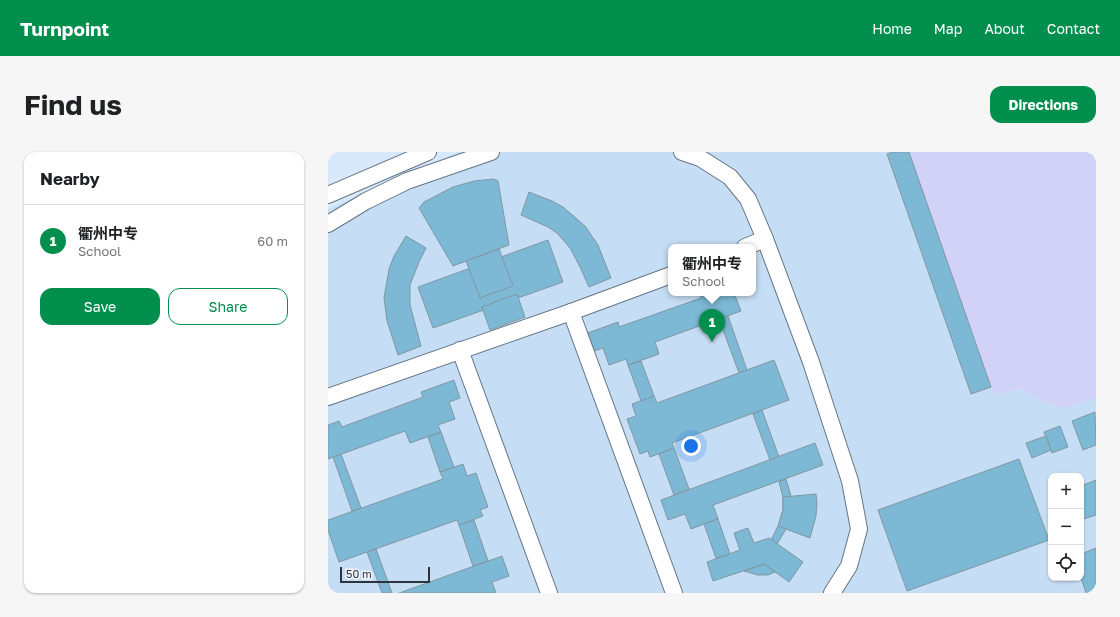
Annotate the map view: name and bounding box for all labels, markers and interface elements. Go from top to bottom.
text: Turnpoint [20,17,109,40]
text: Home [872,20,912,37]
text: Map [934,20,962,37]
text: About [984,20,1025,37]
text: Contact [1047,20,1100,37]
button: Directions [990,86,1096,123]
text: Find us [24,88,122,121]
text: Nearby [40,168,100,189]
text: 衢州中专 [78,224,138,242]
text: 1 [50,233,56,249]
text: 60 m [257,233,288,249]
text: School [78,243,121,259]
popup [668,244,756,296]
text: 衢州中专 [682,254,742,272]
text: School [682,273,725,289]
button: Save [40,288,160,325]
button: Share [168,288,288,325]
pin: 1 [699,309,725,342]
your location [681,436,701,456]
map controls [1048,473,1084,581]
button: + [1048,473,1084,509]
button: − [1048,509,1084,545]
button: locate [1048,545,1084,581]
scale bar [340,565,430,584]
text: 50 m [346,567,372,580]

